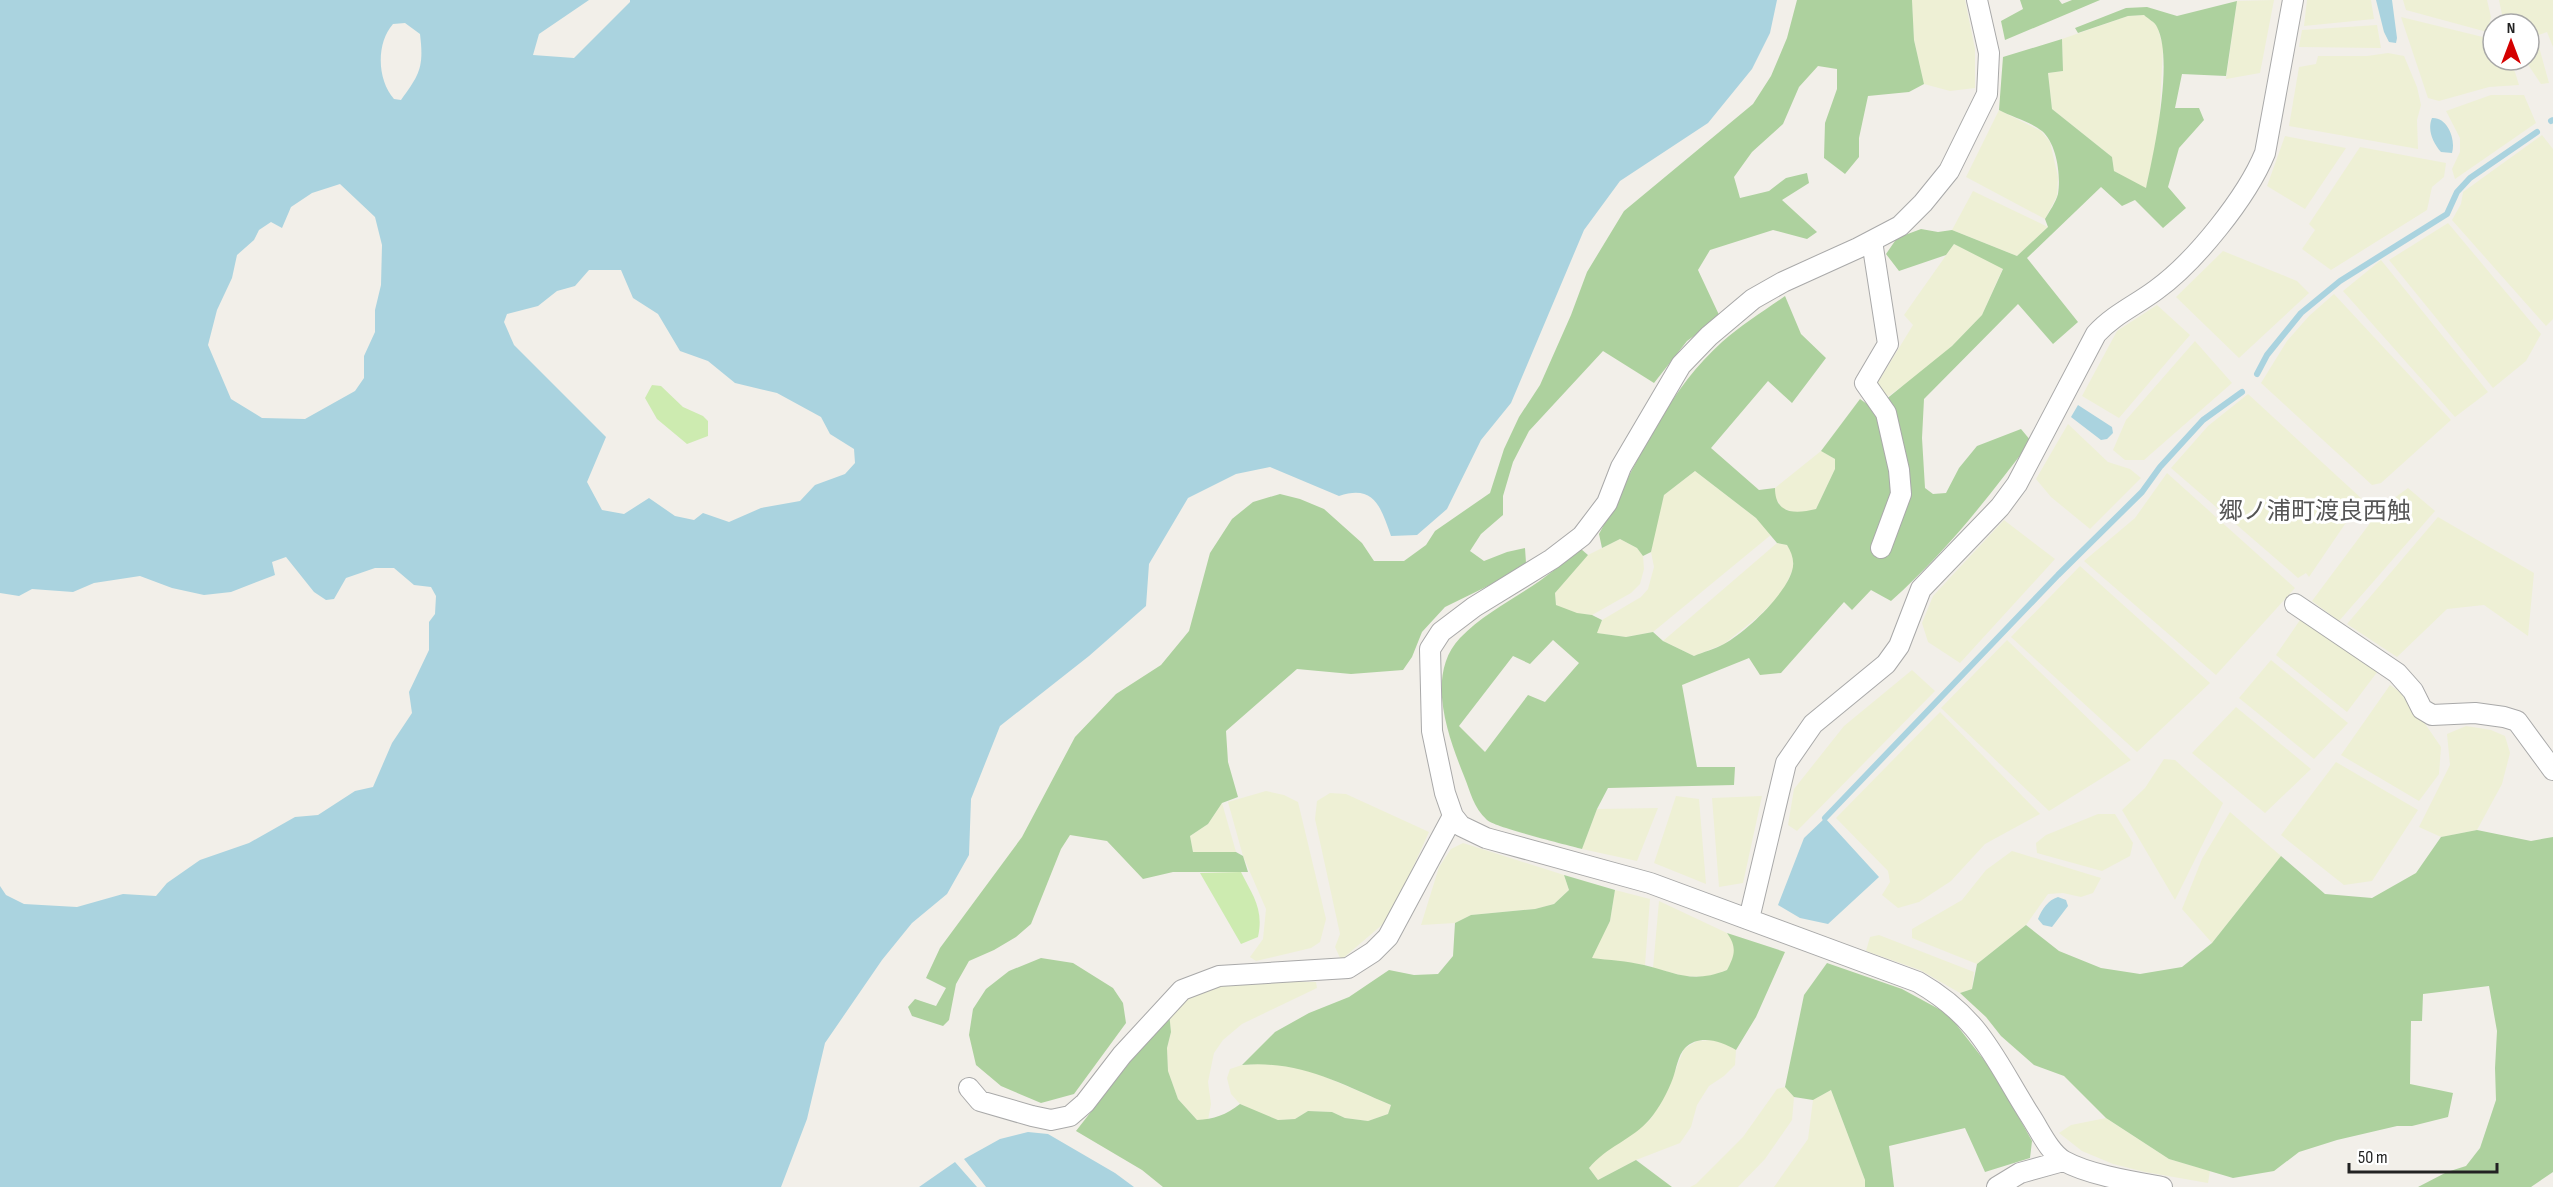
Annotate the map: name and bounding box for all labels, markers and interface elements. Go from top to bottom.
north arrow [2481,12,2541,72]
text: N [2507,19,2515,38]
district label: 郷ノ浦町渡良西触 [2219,497,2411,526]
scale bar [2349,1136,2498,1174]
text: 50 m [2358,1147,2388,1168]

